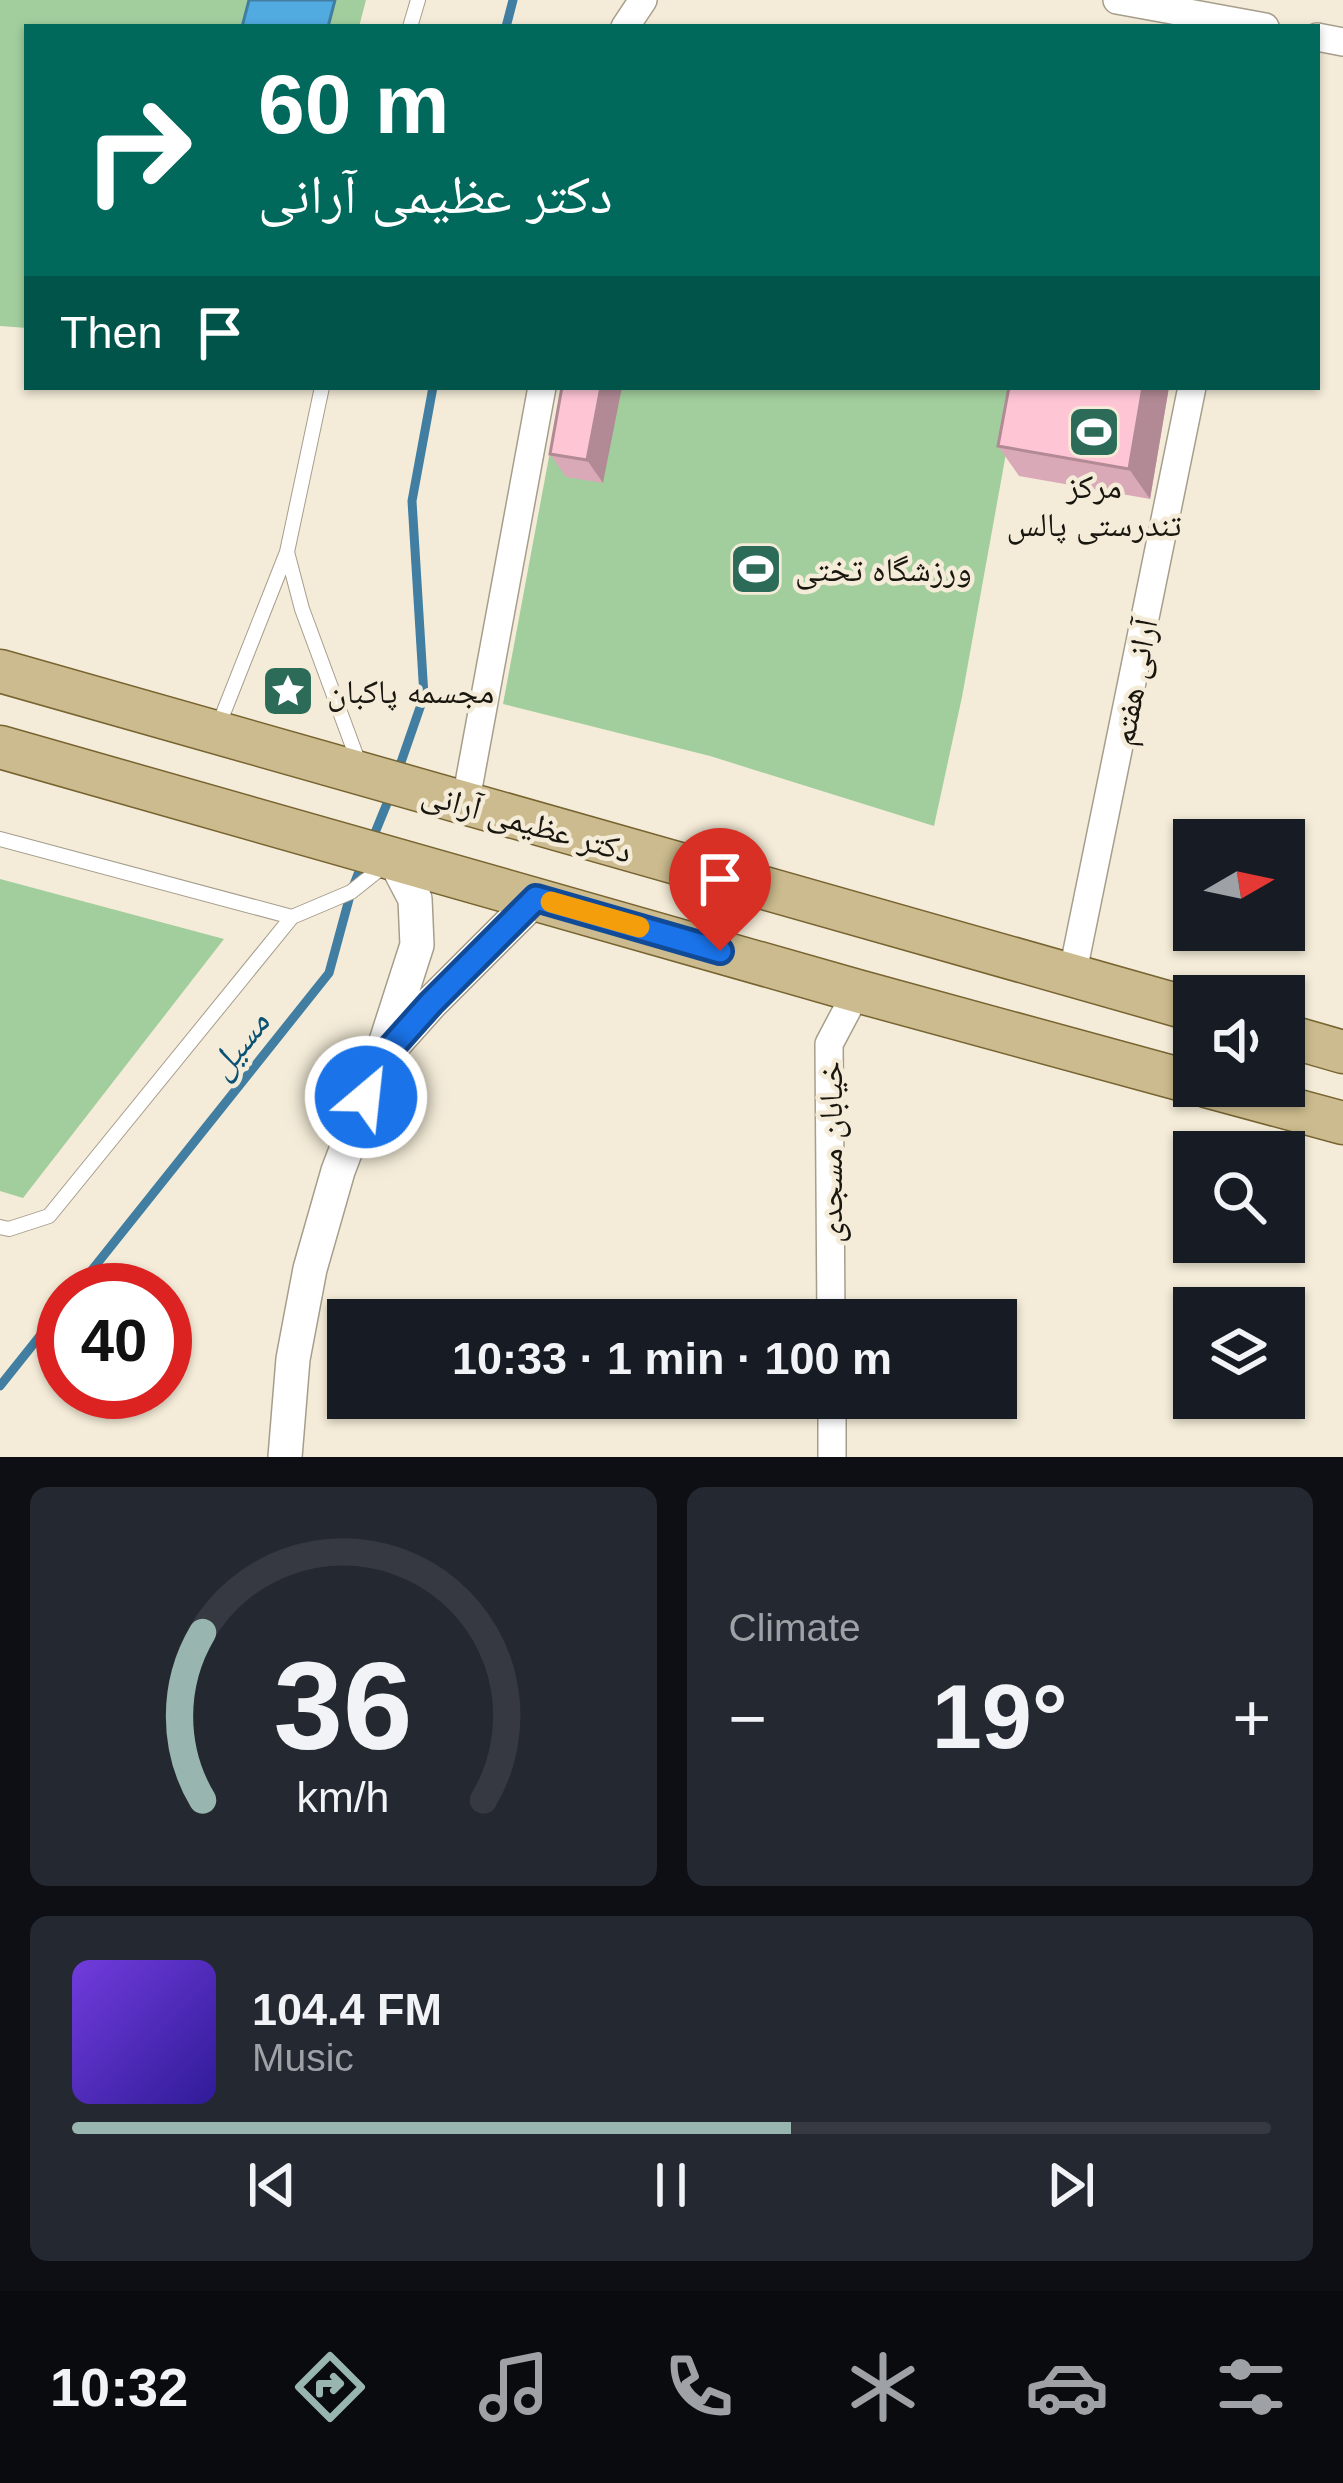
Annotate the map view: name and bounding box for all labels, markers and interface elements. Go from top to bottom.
text: 60 m [258,57,449,151]
icon: right [60,72,216,228]
text: دکتر عظیمی آرانی [258,164,613,224]
icon: arrive [187,300,253,366]
text: Then [60,307,163,358]
sports icon: مرکز تندرستی پالس [1066,404,1122,460]
place label: مرکز تندرستی پالس [1007,468,1182,545]
sports icon: ورزشگاه تختی [728,541,784,597]
place label: ورزشگاه تختی [795,551,972,590]
street label: آرانی هفتم [1104,614,1169,749]
place icon: مجسمه پاکبان [260,663,316,719]
place label: مجسمه پاکبان [327,673,494,712]
street label: دکتر عظیمی آرانی [417,774,636,872]
north arrow [1173,819,1305,951]
map controls [1173,819,1305,1419]
pin [669,828,771,951]
icon: arrive [687,846,753,912]
button: sound [1173,975,1305,1107]
water label: مسیل [199,1002,279,1087]
position arrow [303,1034,429,1160]
street label: خیابان مسجدی [812,1061,851,1243]
button: search [1173,1131,1305,1263]
speed limit sign: 40 [36,1263,192,1419]
button: layers [1173,1287,1305,1419]
text: 10:33 · 1 min · 100 m [452,1333,892,1384]
text: Climate [729,1606,861,1649]
text: 36 [274,1636,413,1775]
text: 19° [932,1667,1068,1767]
text: − [729,1681,767,1755]
text: + [1232,1681,1271,1755]
text: km/h [297,1772,390,1820]
text: 104.4 FM [252,1984,442,2035]
text: Music [252,2036,354,2079]
icon: previous [239,2152,305,2218]
icon: pause [638,2152,704,2218]
icon: next [1038,2152,1104,2218]
icon: directions [288,2345,372,2429]
icon: music [472,2345,556,2429]
icon: phone [657,2345,741,2429]
icon: climate [841,2345,925,2429]
icon: car [1025,2345,1109,2429]
icon: filters [1209,2345,1293,2429]
text: 10:32 [50,2357,188,2417]

